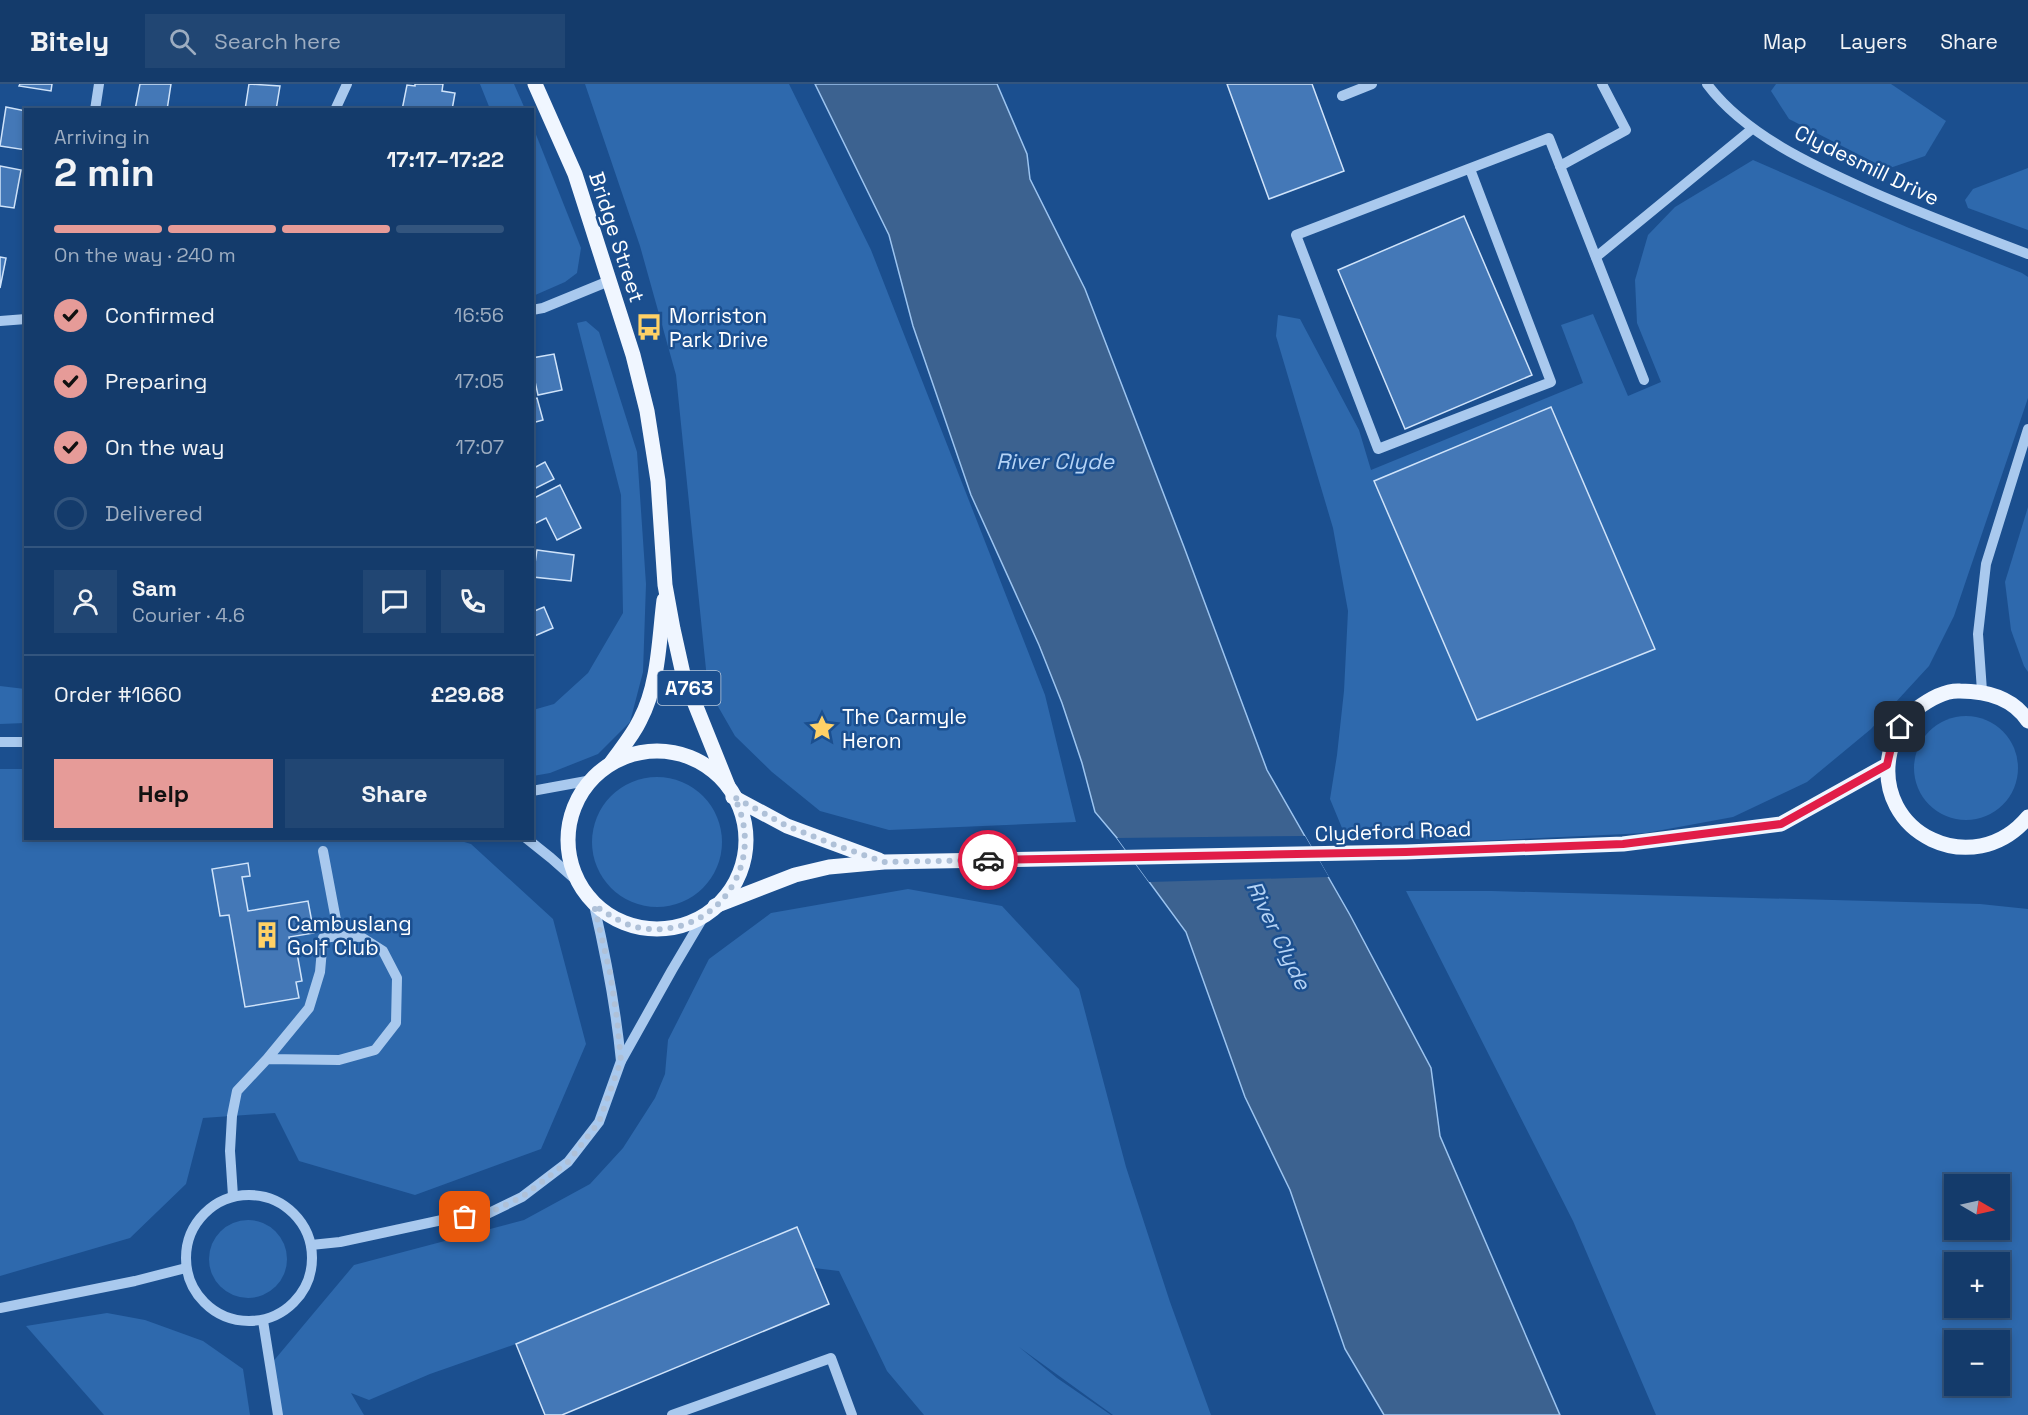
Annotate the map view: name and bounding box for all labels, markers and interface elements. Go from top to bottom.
search box [145,14,565,68]
text: Bitely [30,23,109,59]
icon: search [166,25,199,58]
text: Search here [214,27,341,55]
text: Map [1763,28,1807,55]
text: Layers [1840,28,1907,55]
text: Share [1940,28,1998,55]
street label: Clydesmill Drive [1790,118,1944,212]
text: Arriving in [54,124,150,150]
text: 17:17–17:22 [386,145,504,173]
text: 2 min [54,148,155,197]
street label: Bridge Street [583,168,651,306]
text: On the way · 240 m [54,242,236,268]
icon: check [54,299,87,332]
text: Confirmed [105,301,215,329]
text: 16:56 [454,302,504,328]
place label: Morriston Park Drive [669,302,768,353]
bus stop icon: Morriston Park Drive [634,312,664,342]
icon: check [54,365,87,398]
text: Preparing [105,367,207,395]
text: 17:05 [455,368,504,394]
icon: check [54,431,87,464]
text: On the way [105,433,224,461]
text: 17:07 [456,434,504,460]
water label: River Clyde [996,447,1115,475]
text: Delivered [105,499,203,527]
button: person [54,570,117,633]
button: chat [363,570,426,633]
button: phone [441,570,504,633]
text: Sam [132,574,177,602]
text: Courier · 4.6 [132,602,245,628]
road number: A763 [658,671,720,705]
text: Order #1660 [54,680,182,708]
text: £29.68 [430,680,504,708]
pin [1874,701,1925,752]
place label: The Carmyle Heron [842,703,967,754]
icon: home [1883,710,1916,743]
place icon: The Carmyle Heron [807,713,837,743]
button: Help [54,759,273,828]
button: Share [285,759,504,828]
street label: Clydeford Road [1314,815,1472,847]
courier [958,830,1018,890]
icon: car [972,844,1005,877]
water label: River Clyde [1241,876,1318,995]
place label: Cambuslang Golf Club [287,910,412,961]
building icon: Cambuslang Golf Club [252,920,282,950]
north arrow [1944,1174,2010,1240]
map controls [1944,1174,2010,1396]
pin [439,1191,490,1242]
icon: bag [448,1200,481,1233]
button: + [1944,1252,2010,1318]
button: − [1944,1330,2010,1396]

